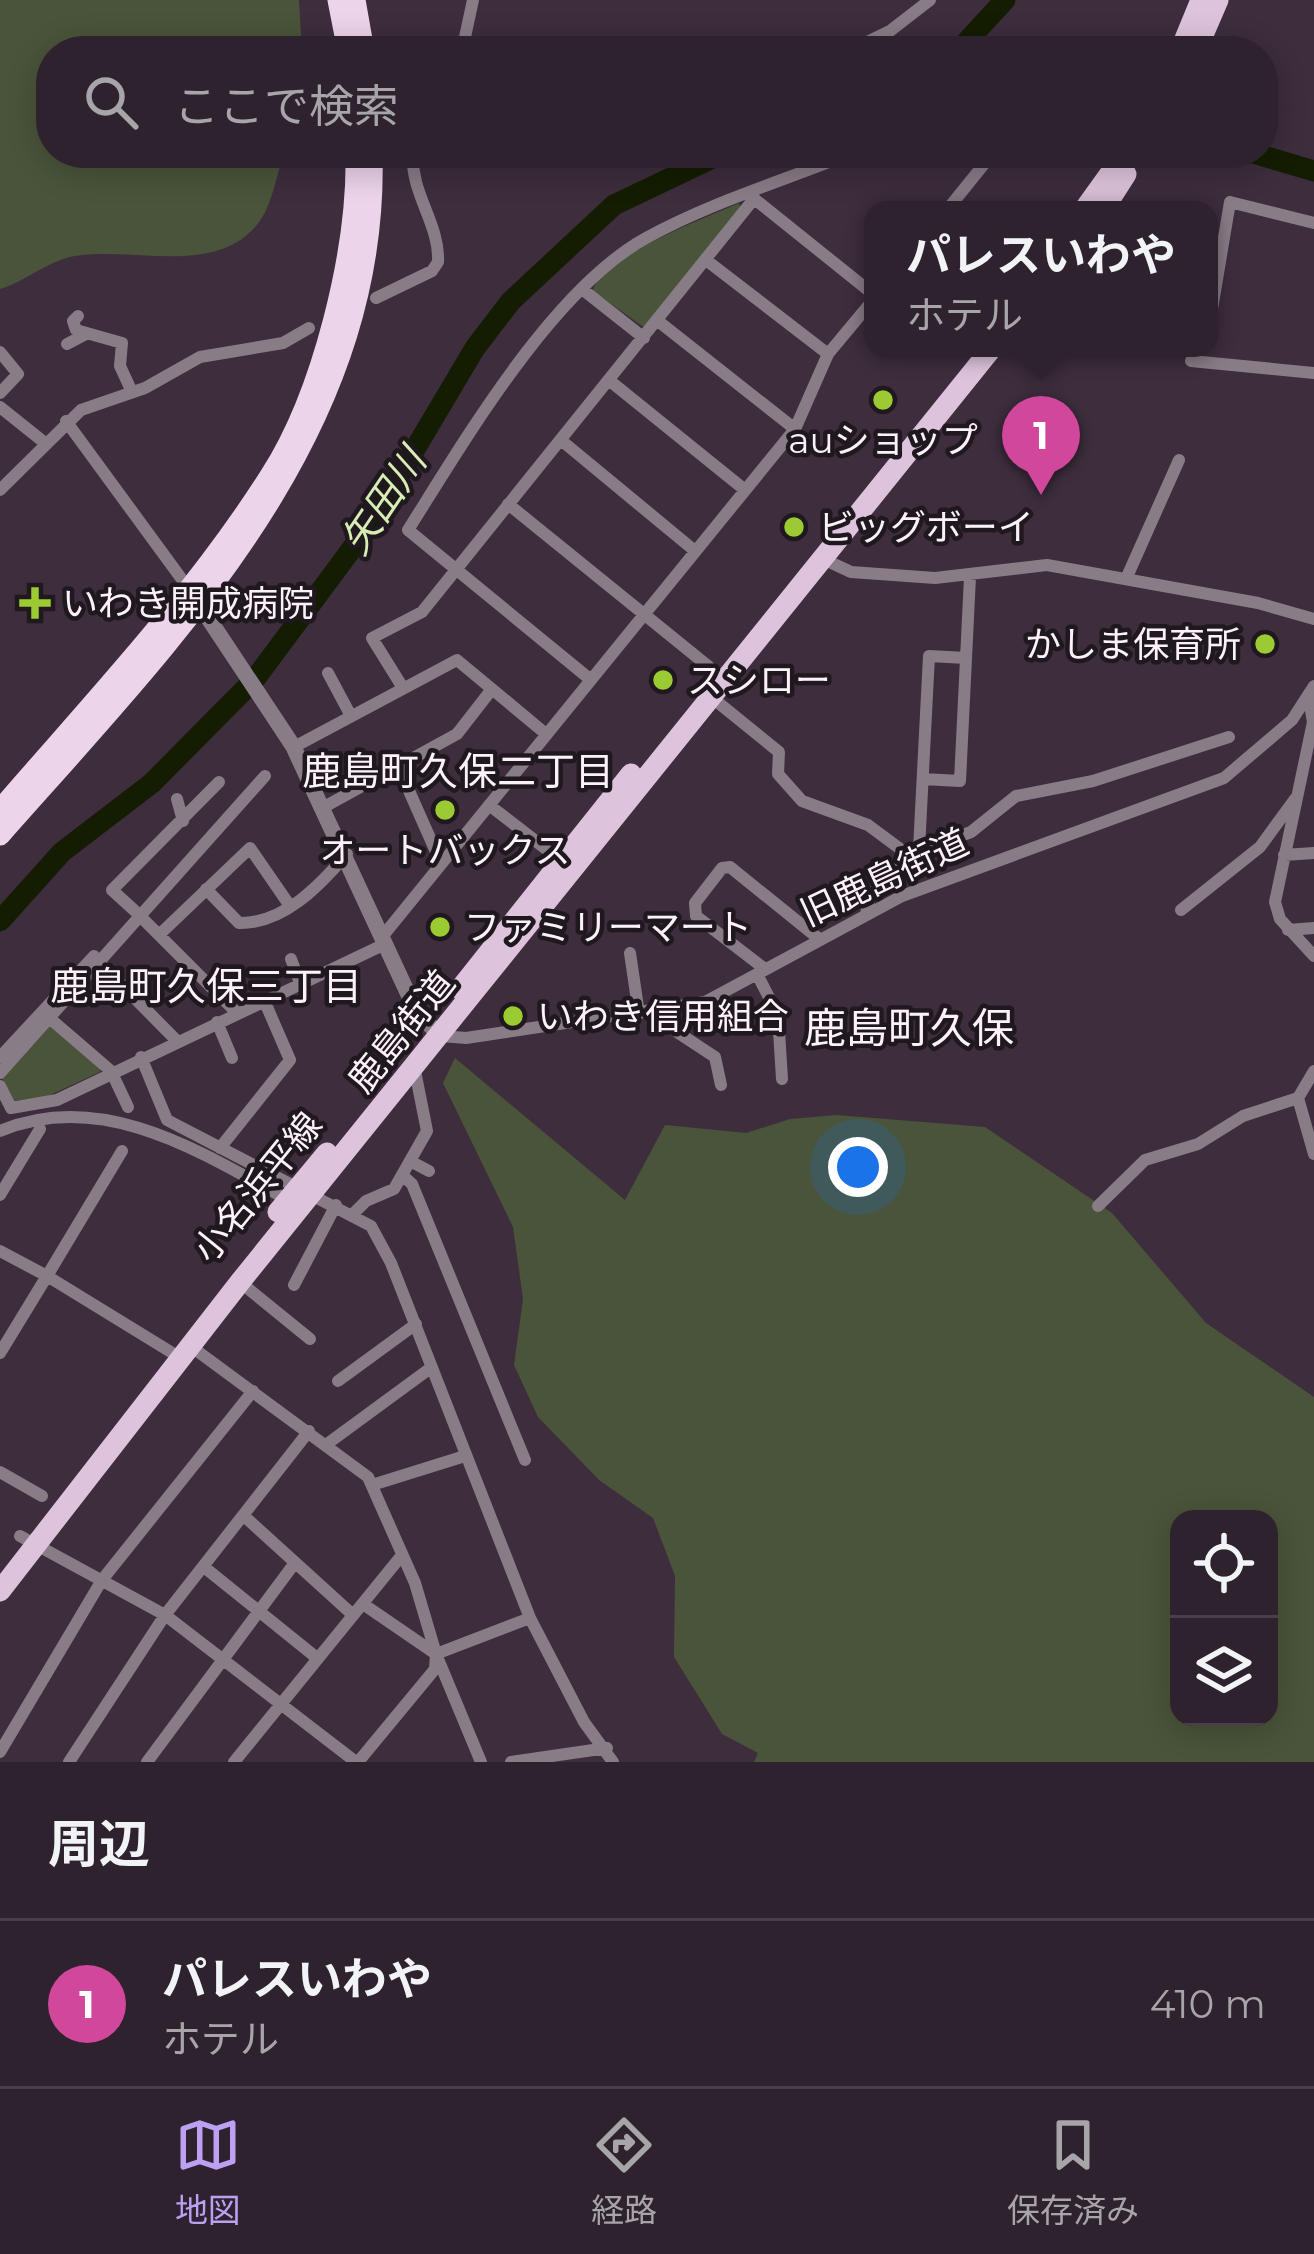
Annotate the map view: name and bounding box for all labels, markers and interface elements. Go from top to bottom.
search box [36,36,1278,168]
icon: search [78,69,144,135]
text: ここで検索 [174,78,399,133]
popup [864,201,1218,357]
text: パレスいわや [906,227,1176,282]
text: ホテル [906,291,1023,339]
marker: auショップ [870,387,896,413]
pin: 1 [1002,396,1080,495]
place label: auショップ [788,418,978,462]
water label: 矢田川 [330,436,438,563]
place label: ビッグボーイ [818,505,1034,549]
marker: ビッグボーイ [781,514,807,540]
place label: いわき開成病院 [62,581,314,625]
marker: いわき開成病院 [19,587,51,619]
place label: かしま保育所 [1025,622,1241,666]
marker: かしま保育所 [1252,631,1278,657]
place label: スシロー [687,658,831,702]
marker: スシロー [650,667,676,693]
district label: 鹿島町久保二丁目 [302,747,614,795]
marker: オートバックス [432,797,458,823]
street label: 旧鹿島街道 [793,819,975,935]
place label: オートバックス [320,828,570,872]
place label: ファミリーマート [464,905,752,949]
marker: ファミリーマート [427,914,453,940]
street label: 鹿島街道 [339,961,463,1101]
district label: 鹿島町久保三丁目 [50,962,362,1010]
place label: いわき信用組合 [537,994,789,1038]
district label: 鹿島町久保 [804,1002,1014,1054]
marker: いわき信用組合 [500,1003,526,1029]
street label: 小名浜平線 [183,1103,331,1271]
your location [828,1137,888,1197]
map controls [1170,1510,1278,1726]
button: locate [1170,1510,1278,1618]
button: layers [1170,1618,1278,1726]
text: 周辺 [48,1813,150,1875]
text: パレスいわや [162,1951,432,2006]
text: 1 [79,1980,95,2028]
text: 410 m [1150,1980,1266,2028]
text: ホテル [162,2015,279,2063]
tab: 地図 [175,2112,241,2232]
tab: 経路 [591,2112,657,2232]
tab: 保存済み [1007,2112,1139,2232]

